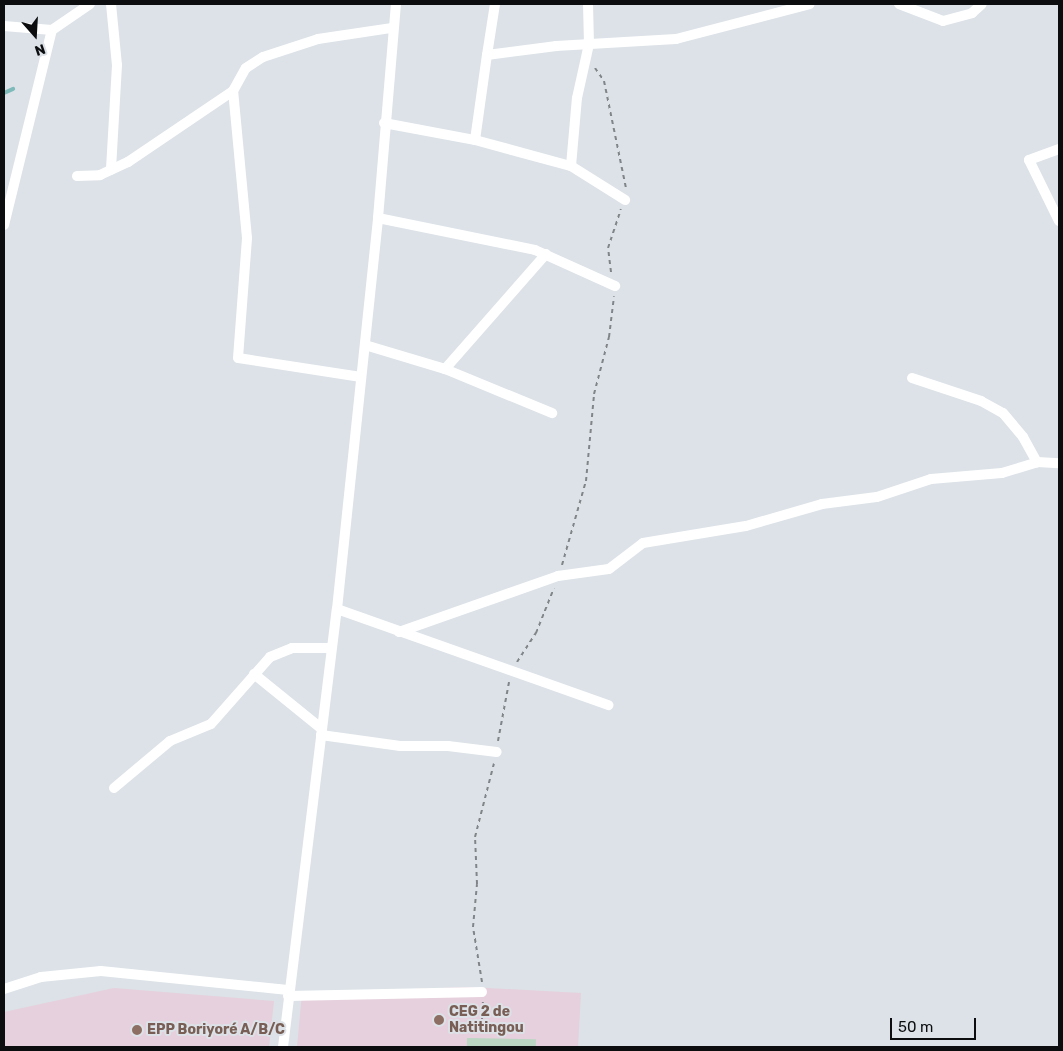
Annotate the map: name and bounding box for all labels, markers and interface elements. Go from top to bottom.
north arrow [10,10,60,60]
text: N [33,40,48,59]
place label: CEG 2 de Natitingou [449,1004,524,1036]
scale bar [893,1008,979,1040]
marker: CEG 2 de Natitingou [433,1014,445,1026]
text: 50 m [898,1018,933,1036]
place label: EPP Boriyoré A/B/C [147,1022,286,1038]
marker: EPP Boriyoré A/B/C [131,1024,143,1036]

